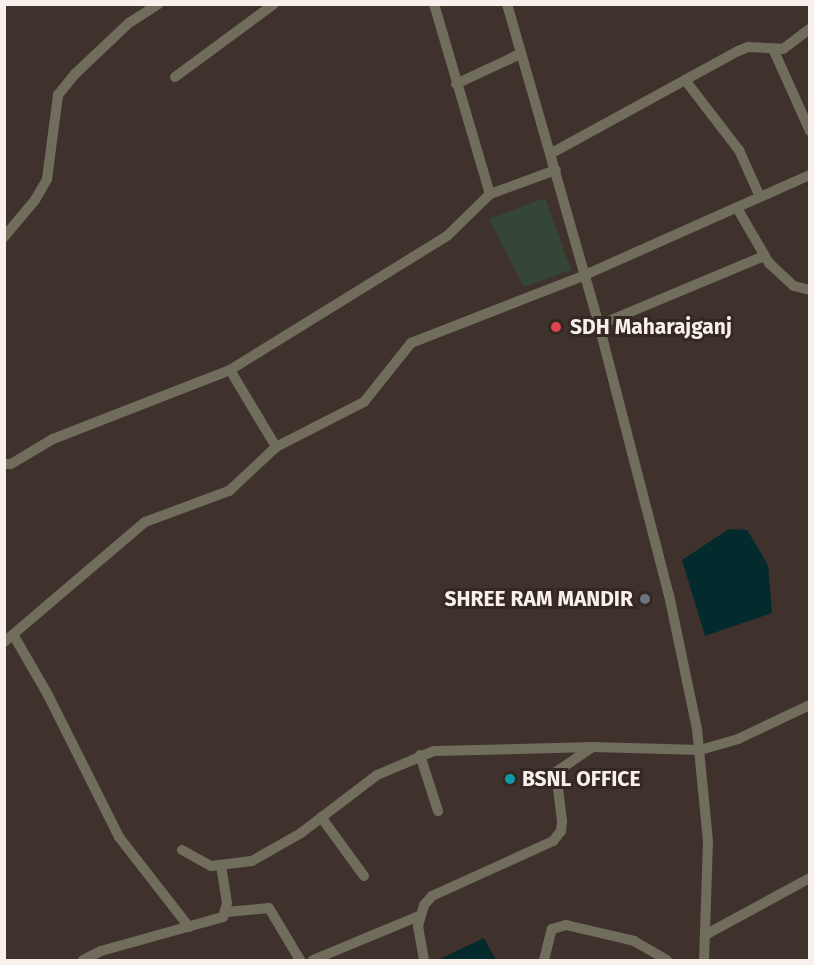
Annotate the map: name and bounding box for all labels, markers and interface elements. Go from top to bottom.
place label: SDH Maharajganj [570,314,732,340]
marker: SDH Maharajganj [547,318,565,336]
place label: SHREE RAM MANDIR [445,586,633,612]
marker: SHREE RAM MANDIR [638,592,652,606]
place label: BSNL OFFICE [522,766,640,792]
marker: BSNL OFFICE [503,772,517,786]

